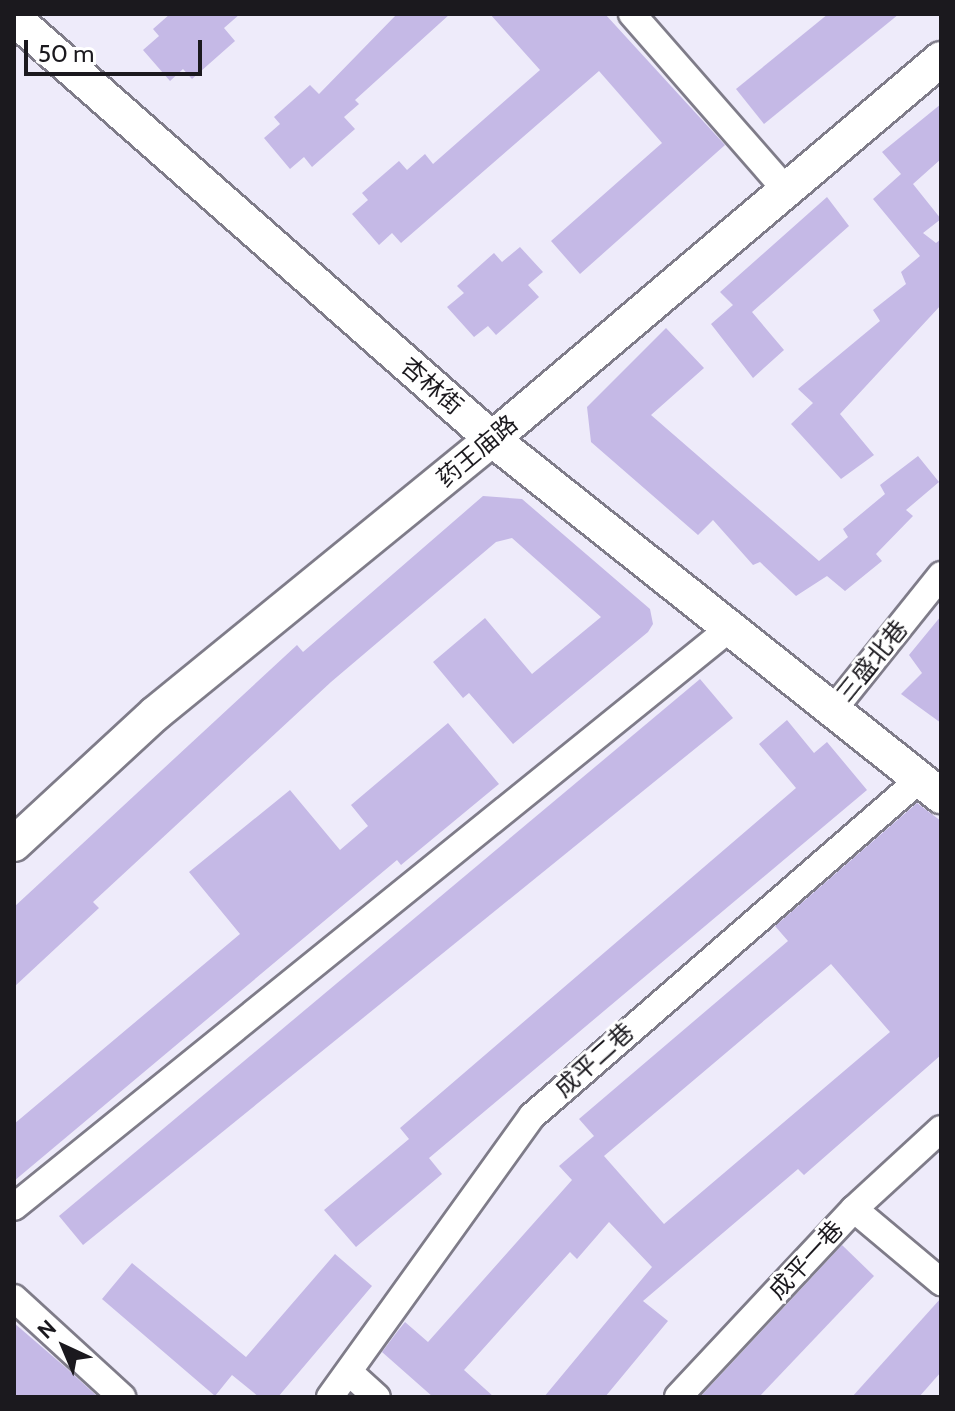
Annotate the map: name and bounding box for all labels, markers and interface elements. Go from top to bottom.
scale bar [28,24,206,74]
text: 50 m [38,39,94,68]
street label: 杏林街 [395,352,469,420]
street label: 药王庙路 [431,409,523,493]
street label: 三盛北巷 [831,615,913,707]
street label: 成平二巷 [549,1017,639,1103]
street label: 成平一巷 [763,1215,849,1305]
north arrow [24,1307,104,1387]
text: N [32,1314,62,1344]

